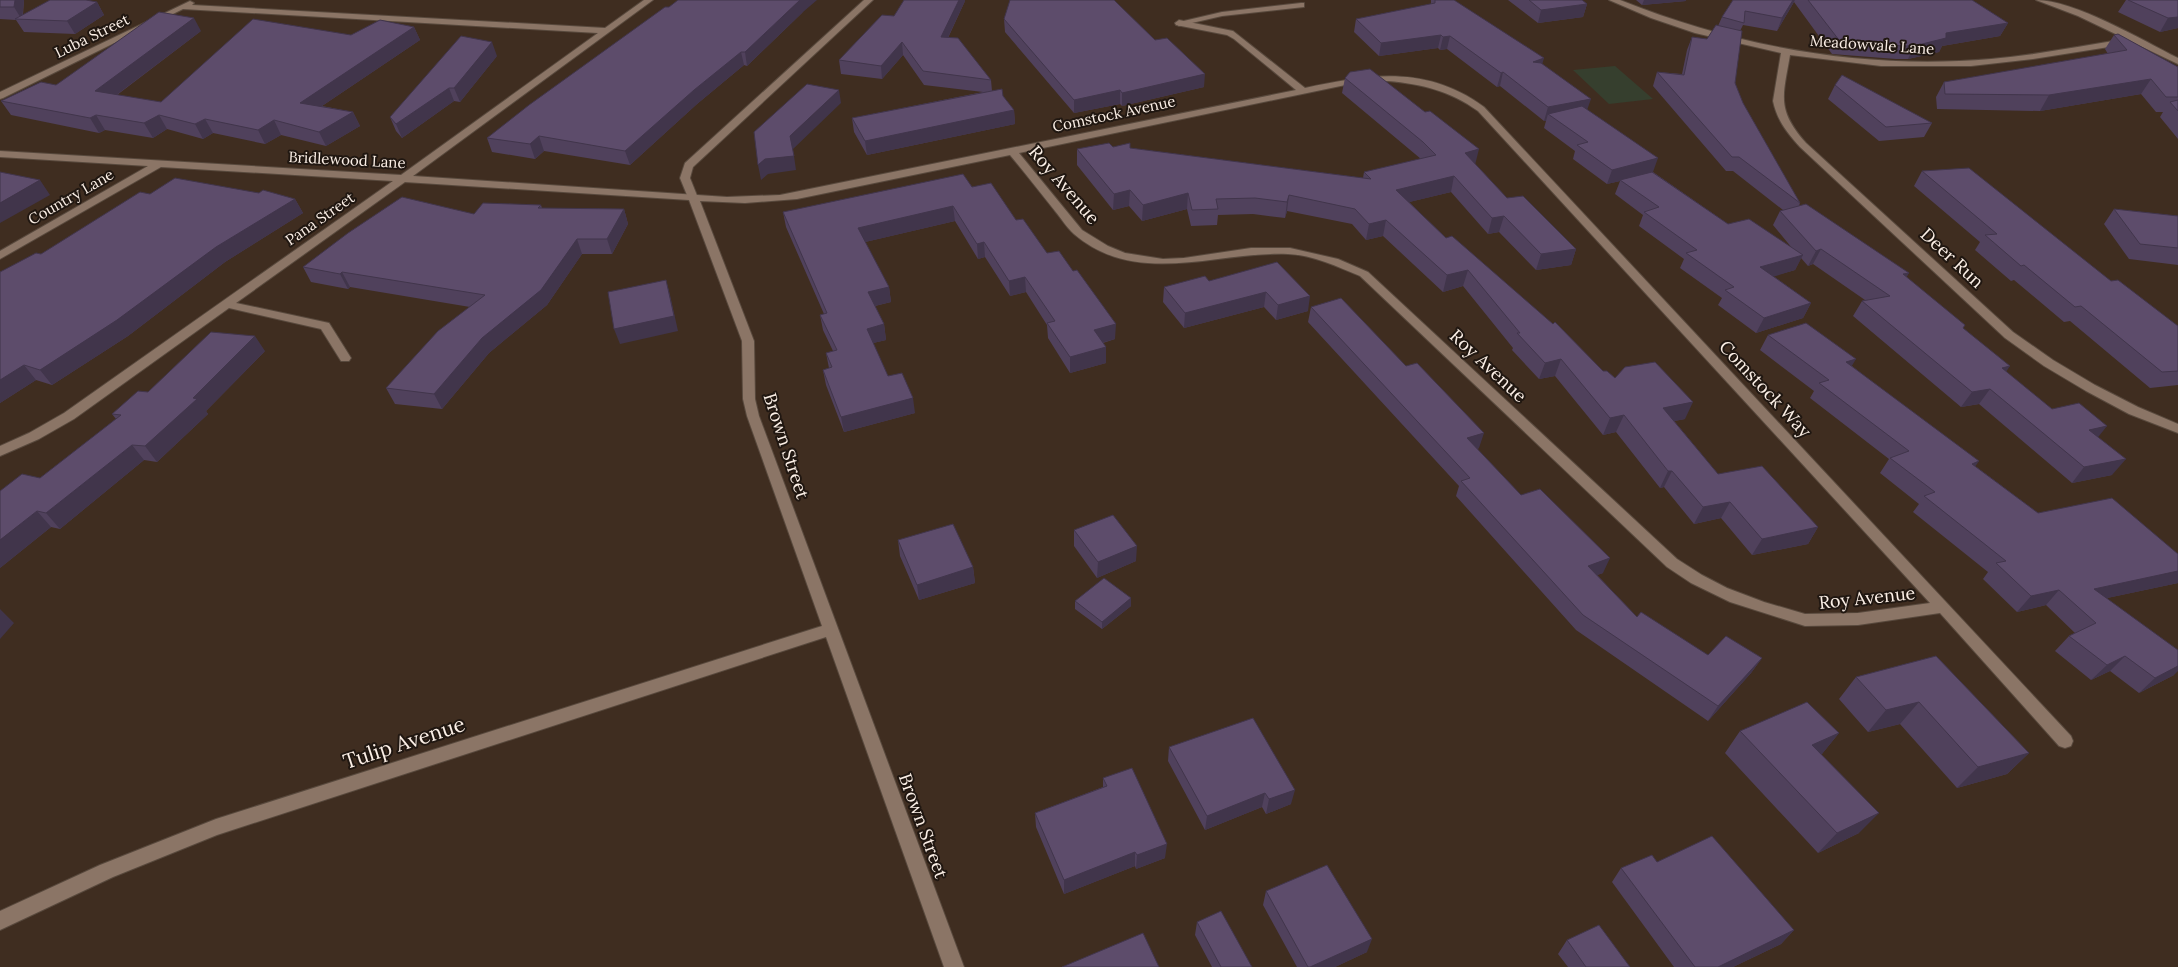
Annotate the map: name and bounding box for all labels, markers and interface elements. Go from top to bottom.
street label: Luba Street [51,9,132,62]
street label: Meadowvale Lane [1809,31,1935,58]
street label: Comstock Avenue [1051,91,1177,136]
street label: Roy Avenue [1024,141,1105,229]
street label: Bridlewood Lane [288,147,406,172]
street label: Country Lane [25,164,117,229]
street label: Pana Street [281,188,358,249]
street label: Deer Run [1916,223,1989,293]
street label: Roy Avenue [1445,324,1532,407]
street label: Comstock Way [1714,335,1817,443]
street label: Brown Street [759,390,814,502]
street label: Roy Avenue [1818,581,1917,614]
street label: Tulip Avenue [339,710,468,775]
street label: Brown Street [894,770,953,882]

